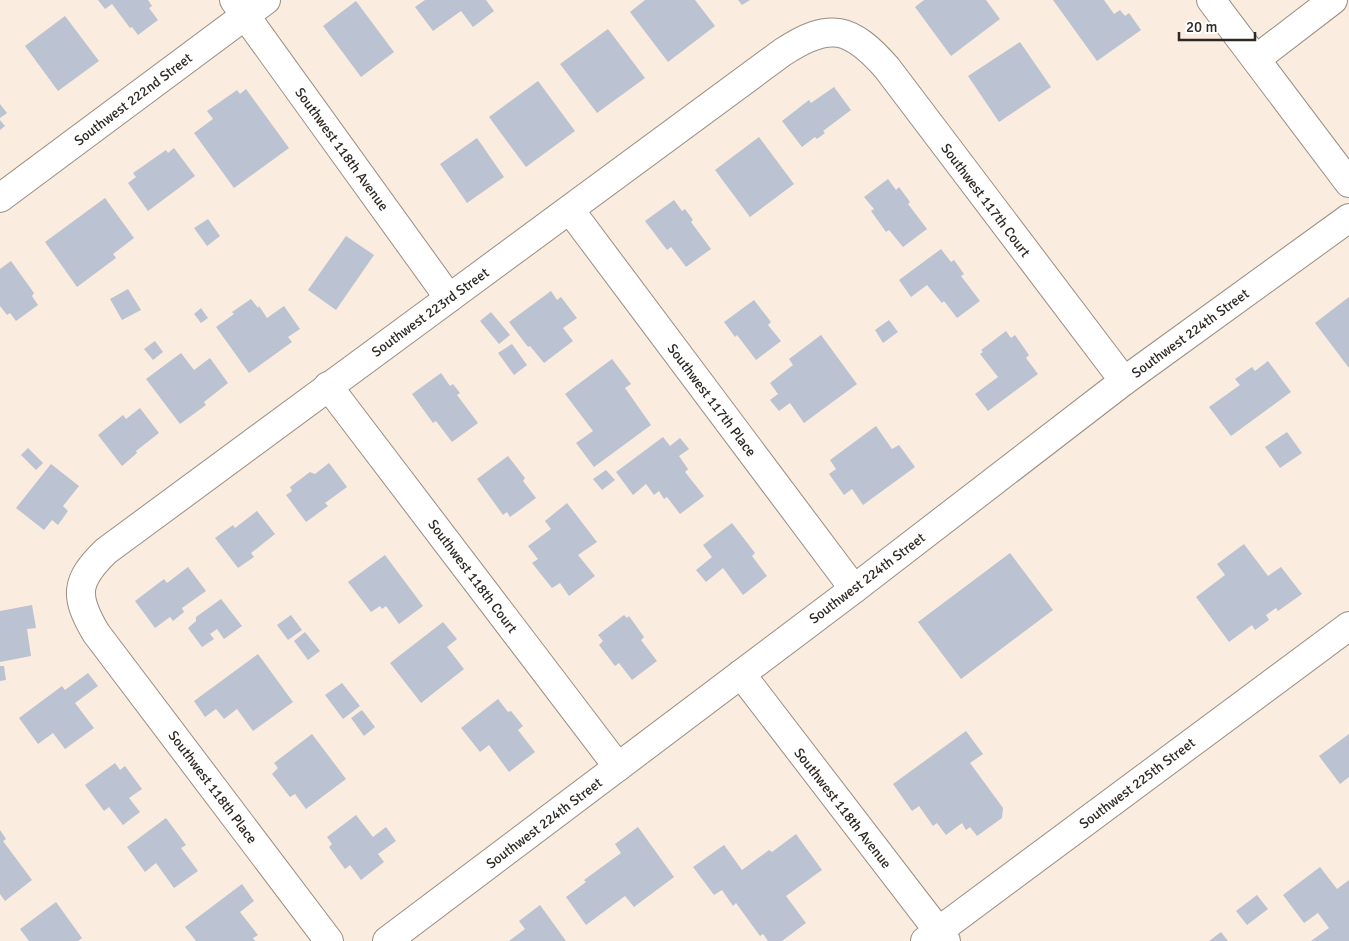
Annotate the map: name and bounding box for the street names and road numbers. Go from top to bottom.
street label: Southwest 222nd Street [71,49,196,149]
street label: Southwest 118th Avenue [291,84,392,214]
street label: Southwest 117th Court [937,140,1034,261]
street label: Southwest 223rd Street [368,264,492,361]
street label: Southwest 224th Street [1128,285,1252,382]
street label: Southwest 117th Place [664,340,760,460]
street label: Southwest 118th Court [424,516,521,637]
street label: Southwest 224th Street [806,529,929,628]
street label: Southwest 118th Place [165,727,261,847]
street label: Southwest 225th Street [1076,734,1199,833]
street label: Southwest 118th Avenue [790,745,895,872]
street label: Southwest 224th Street [483,774,606,873]

